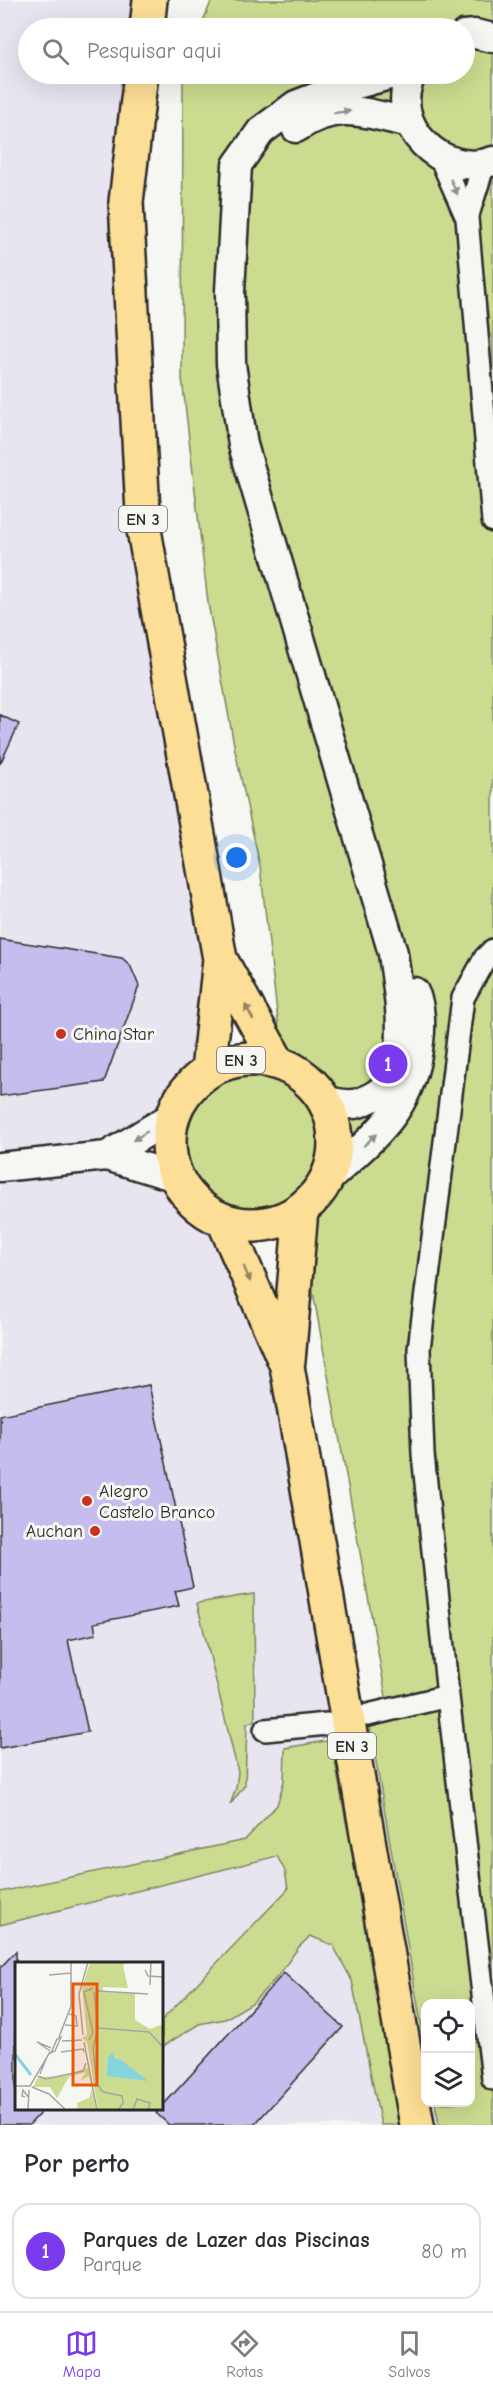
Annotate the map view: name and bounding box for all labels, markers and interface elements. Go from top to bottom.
search box [18,18,475,84]
icon: search [39,35,72,68]
text: Pesquisar aqui [87,38,222,64]
one-way arrow [333,107,352,117]
one-way arrow [449,179,458,196]
road number: EN 3 [119,506,167,532]
your location [222,843,251,872]
one-way arrow [244,1003,254,1020]
place label: China Star [73,1024,155,1045]
marker: China Star [54,1027,68,1041]
pin: 1 [368,1042,408,1086]
road number: EN 3 [217,1047,265,1073]
one-way arrow [132,1130,148,1141]
one-way arrow [362,1134,377,1147]
one-way arrow [243,1266,252,1283]
place label: Alegro Castelo Branco [99,1481,215,1523]
marker: Alegro Castelo Branco [80,1494,94,1508]
place label: Auchan [26,1521,83,1542]
marker: Auchan [88,1524,102,1538]
road number: EN 3 [328,1733,376,1759]
inset map [15,1962,164,2110]
map controls [421,1999,475,2107]
button: locate [421,1999,475,2053]
button: layers [421,2053,475,2107]
text: Por perto [24,2149,130,2179]
text: Parques de Lazer das Piscinas [83,2227,370,2253]
text: 1 [42,2240,49,2263]
text: 80 m [421,2240,467,2263]
text: Parque [83,2253,142,2276]
tab: Mapa [63,2327,101,2381]
tab: Rotas [226,2327,263,2381]
tab: Salvos [388,2327,430,2381]

